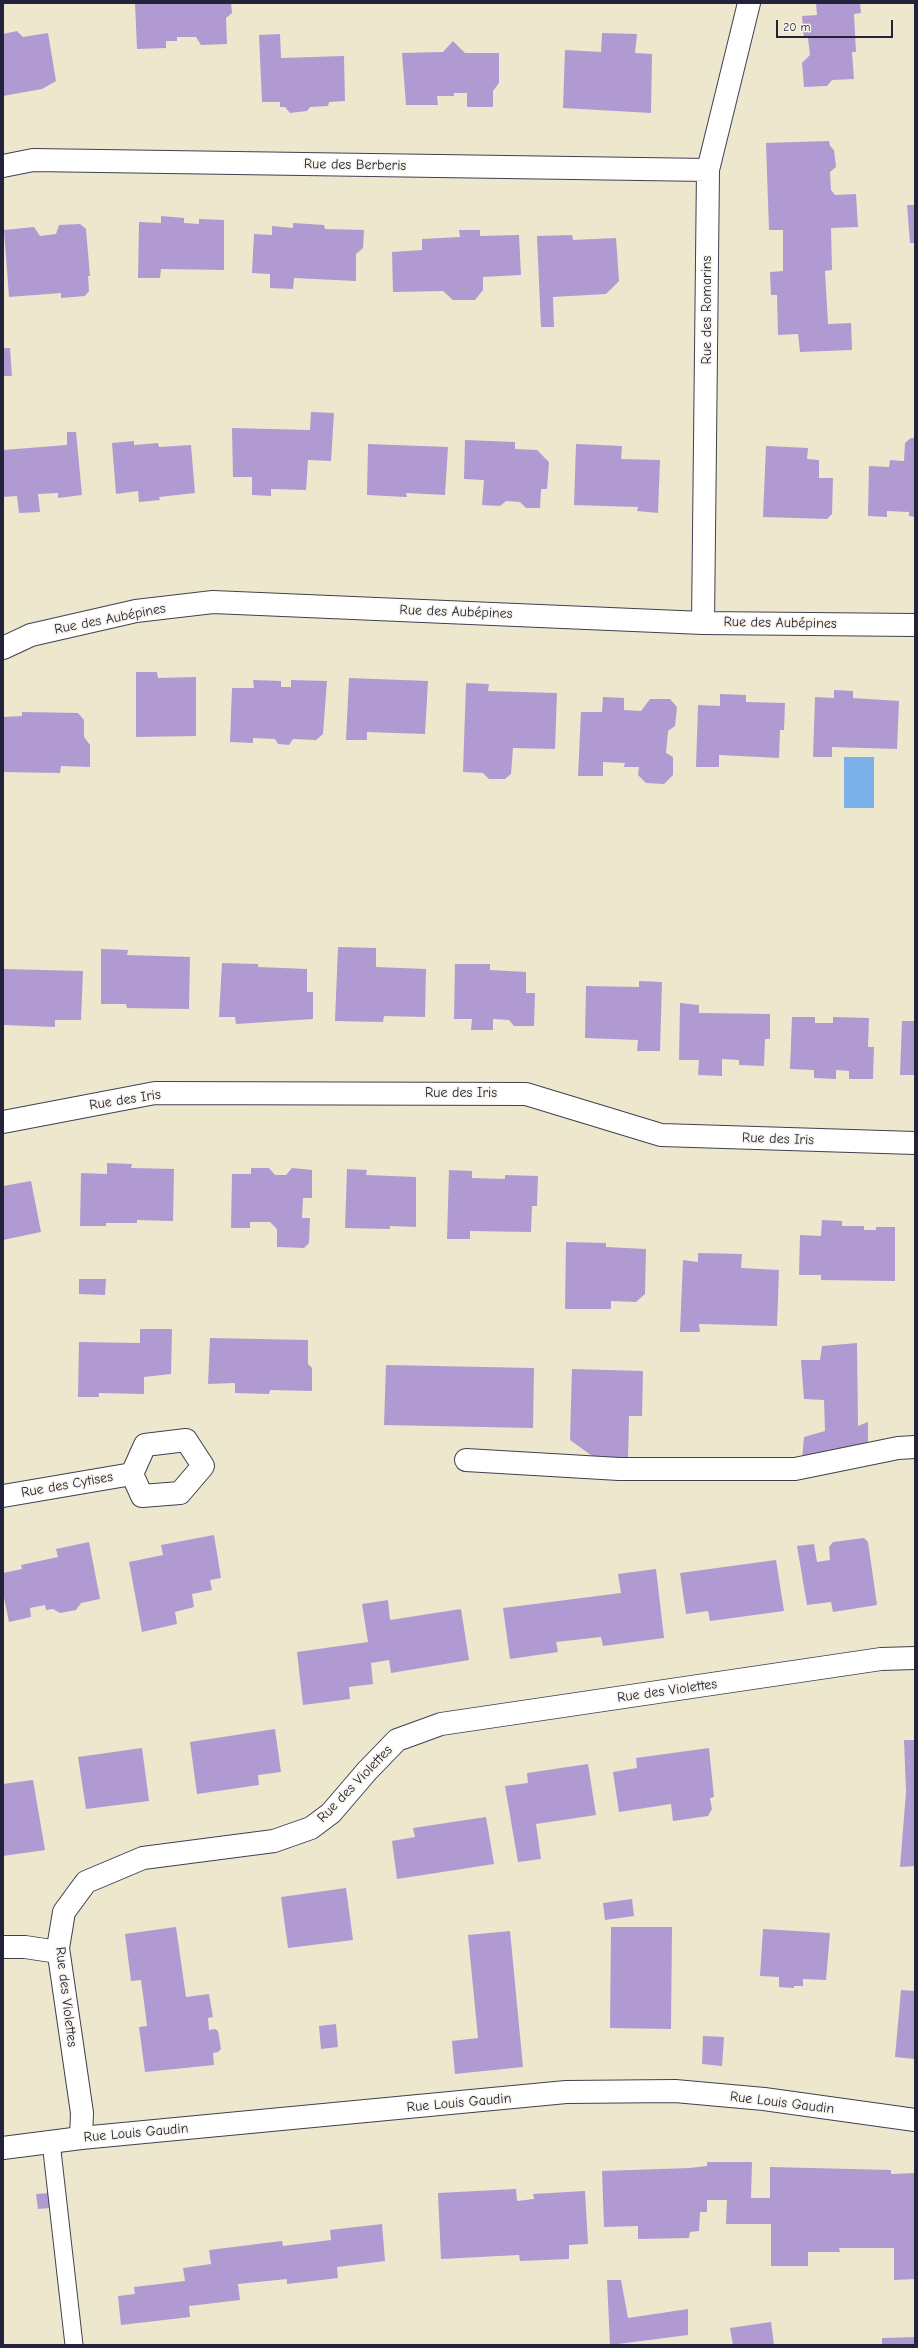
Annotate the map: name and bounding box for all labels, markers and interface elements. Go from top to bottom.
scale bar [778,12,895,38]
text: 20 m [783,20,811,34]
street label: Rue des Berberis [304,156,406,174]
street label: Rue des Romarins [699,256,715,364]
street label: Rue des Aubépines [53,600,167,638]
street label: Rue des Aubépines [399,602,513,622]
street label: Rue des Aubépines [723,614,837,632]
street label: Rue des Iris [425,1085,497,1101]
street label: Rue des Iris [88,1086,162,1114]
street label: Rue des Iris [742,1129,814,1149]
street label: Rue des Cytises [20,1469,114,1501]
street label: Rue des Violettes [616,1676,718,1706]
street label: Rue des Violettes [314,1742,396,1826]
street label: Rue des Violettes [52,1946,80,2048]
street label: Rue Louis Gaudin [729,2088,835,2118]
street label: Rue Louis Gaudin [406,2090,512,2116]
street label: Rue Louis Gaudin [83,2120,189,2146]

